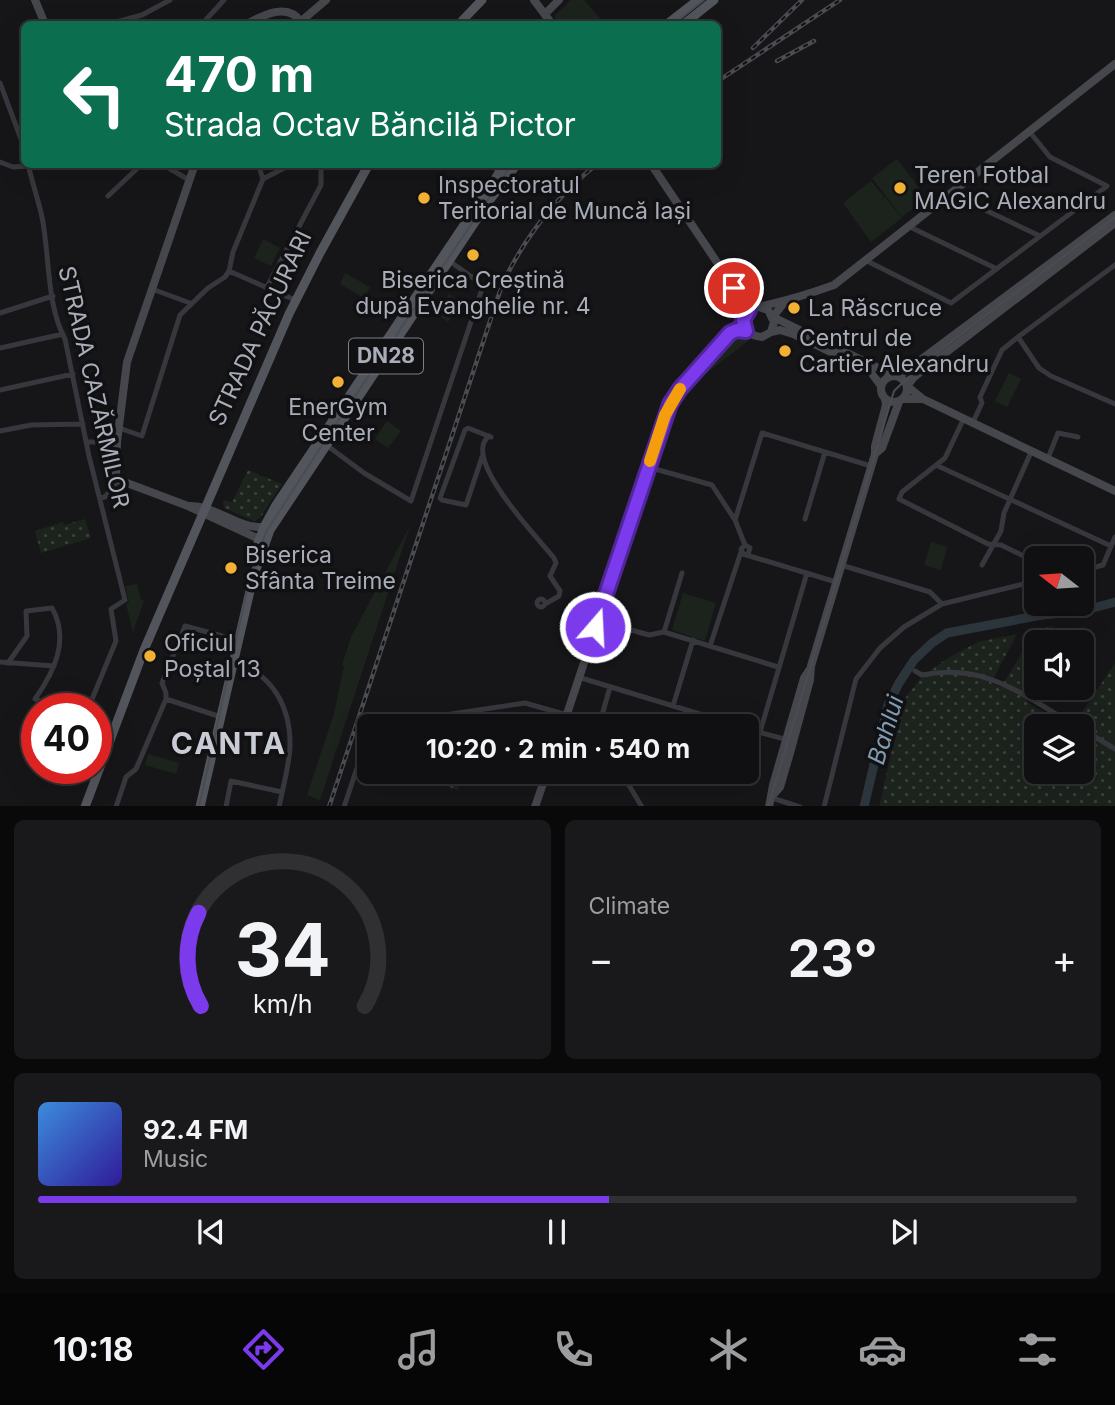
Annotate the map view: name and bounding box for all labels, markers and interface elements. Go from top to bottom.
text: 470 m [164,45,314,104]
icon: left [49,49,140,140]
text: Strada Octav Băncilă Pictor [164,105,576,144]
place label: Teren Fotbal MAGIC Alexandru [914,161,1106,215]
place label: Inspectoratul Teritorial de Muncă Iași [438,171,691,225]
marker: Teren Fotbal MAGIC Alexandru [892,180,908,196]
marker: Inspectoratul Teritorial de Muncă Iași [416,190,432,206]
street label: STRADA PĂCURARI [202,226,318,430]
marker: Biserica Creștină după Evanghelie nr. 4 [465,247,481,263]
pin [704,258,764,318]
street label: STRADA CAZĂRMILOR [53,263,136,511]
place label: Biserica Creștină după Evanghelie nr. 4 [355,266,591,320]
icon: arrive [715,269,753,307]
place label: La Răscruce [808,294,942,322]
marker: La Răscruce [786,300,802,316]
place label: Centrul de Cartier Alexandru [799,324,989,378]
road number: DN28 [349,338,423,374]
marker: Centrul de Cartier Alexandru [777,343,793,359]
marker: EnerGym Center [330,374,346,390]
place label: EnerGym Center [288,393,388,447]
place label: Biserica Sfânta Treime [245,541,396,595]
north arrow [1024,546,1094,616]
map controls [1024,546,1094,784]
marker: Biserica Sfânta Treime [223,560,239,576]
position arrow [558,590,632,664]
place label: Oficiul Poștal 13 [164,629,261,683]
button: sound [1024,630,1094,700]
marker: Oficiul Poștal 13 [142,648,158,664]
water label: Bahlui [861,691,910,768]
speed limit sign: 40 [21,693,112,784]
button: layers [1024,714,1094,784]
district label: CANTA [171,725,287,761]
text: 10:20 · 2 min · 540 m [426,733,690,764]
text: Climate [589,892,670,920]
text: 34 [234,905,330,994]
text: 23° [788,927,878,990]
text: − [589,936,614,982]
text: + [1052,936,1077,982]
text: km/h [253,988,312,1018]
text: 92.4 FM [143,1114,248,1145]
text: Music [143,1145,208,1173]
icon: previous [192,1213,230,1251]
icon: pause [538,1213,576,1251]
icon: next [885,1213,923,1251]
icon: directions [239,1325,288,1374]
icon: music [394,1325,443,1374]
icon: phone [549,1325,598,1374]
icon: climate [704,1325,753,1374]
icon: car [858,1325,907,1374]
icon: filters [1013,1325,1062,1374]
text: 10:18 [53,1330,134,1369]

